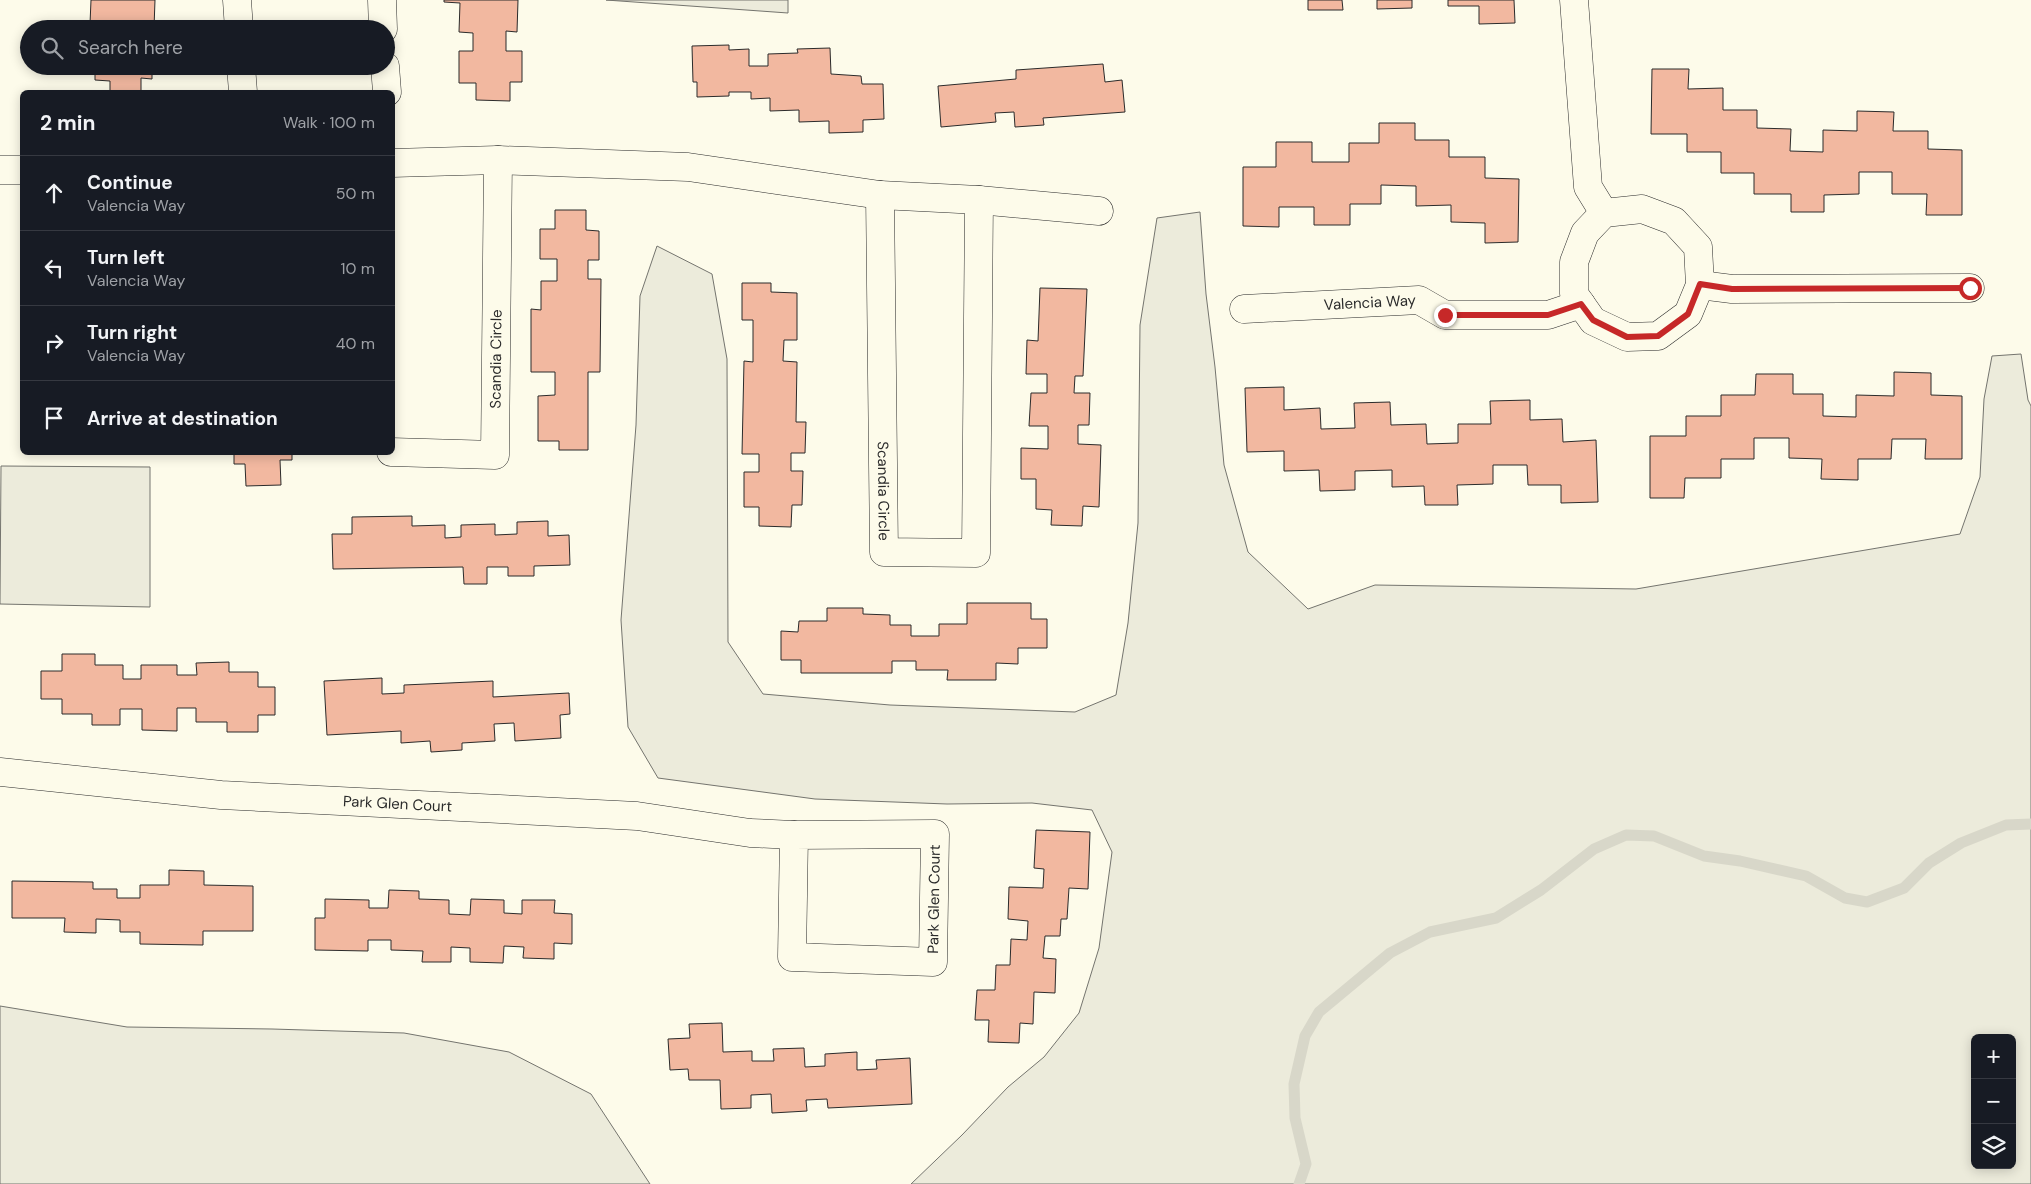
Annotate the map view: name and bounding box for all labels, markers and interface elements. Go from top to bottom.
search box [20,20,395,75]
icon: search [38,34,66,62]
text: Search here [78,35,183,60]
text: 2 min [40,109,96,137]
text: Walk · 100 m [283,112,375,133]
text: Continue [87,170,173,195]
icon: ahead [40,179,68,207]
text: 50 m [336,183,375,204]
text: Valencia Way [87,195,185,216]
text: Turn left [87,245,165,270]
icon: left [40,254,68,282]
text: 10 m [341,258,375,279]
text: Valencia Way [87,270,185,291]
route start [1959,277,1982,300]
street label: Valencia Way [1323,290,1417,315]
route end [1434,304,1457,327]
street label: Scandia Circle [485,309,506,409]
text: Turn right [87,320,177,345]
icon: right [40,329,68,357]
text: 40 m [336,333,375,354]
text: Valencia Way [87,345,185,366]
icon: arrive [40,404,68,432]
text: Arrive at destination [87,406,278,431]
street label: Scandia Circle [873,441,894,541]
street label: Park Glen Court [343,791,453,817]
street label: Park Glen Court [923,844,945,954]
map controls [1971,1034,2016,1169]
button: + [1971,1034,2016,1079]
button: − [1971,1079,2016,1124]
button: layers [1971,1124,2016,1169]

